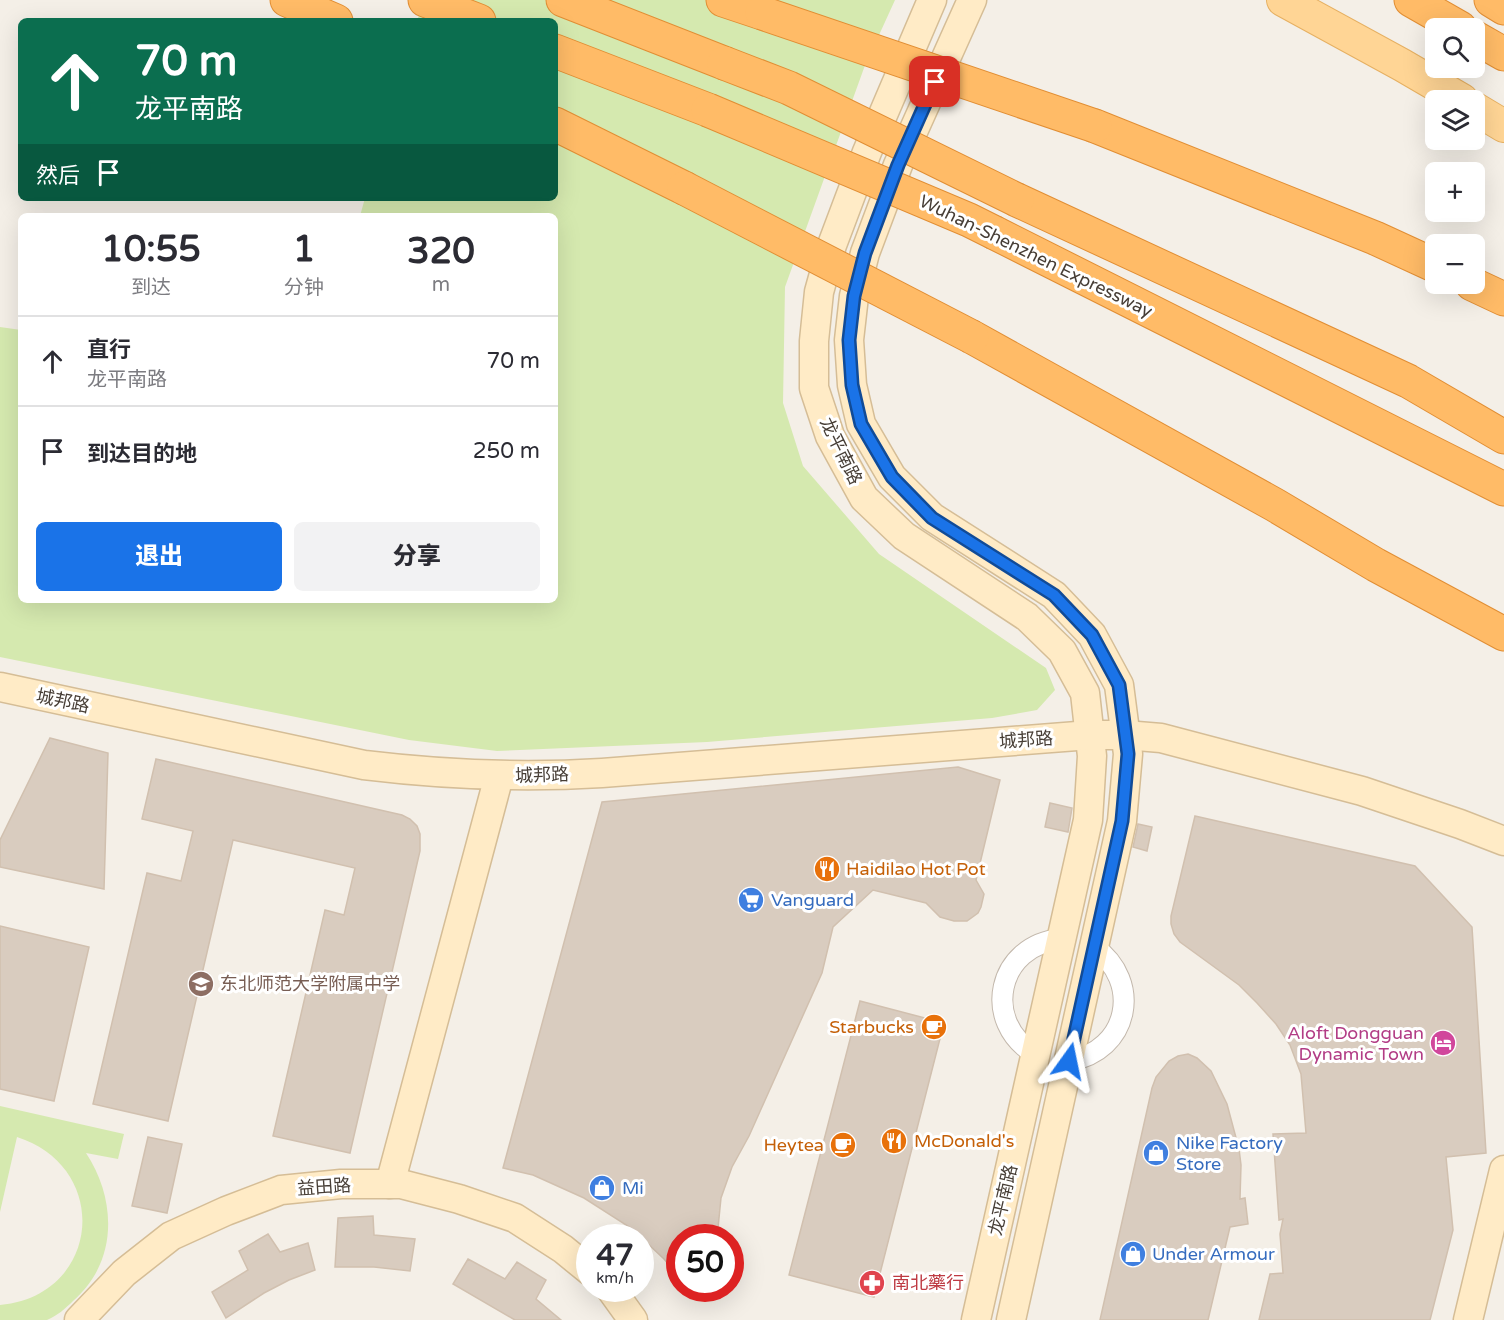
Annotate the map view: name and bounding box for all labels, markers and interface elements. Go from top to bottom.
map controls [1425,18,1485,294]
button: search [1425,18,1485,78]
text: 70 m [135,36,237,87]
icon: ahead [36,42,114,120]
pin [909,56,960,107]
icon: arrive [918,65,951,98]
button: layers [1425,90,1485,150]
text: 龙平南路 [135,93,243,126]
icon: arrive [92,156,125,189]
button: + [1425,162,1485,222]
text: 然后 [36,163,80,189]
street label: Wuhan-Shenzhen Expressway [916,190,1156,322]
text: 10:55 [101,228,201,271]
text: 1 [293,228,315,271]
text: 320 [407,230,475,273]
button: − [1425,234,1485,294]
text: m [432,273,450,297]
text: 到达 [131,276,171,300]
text: 分钟 [284,276,324,300]
text: 直行 [87,337,131,363]
icon: ahead [36,345,69,378]
text: 70 m [486,348,540,374]
text: 龙平南路 [87,368,167,392]
street label: 龙平南路 [815,414,867,488]
icon: arrive [36,435,69,468]
text: 250 m [473,438,540,464]
text: 到达目的地 [87,441,197,467]
button: 退出 [36,522,282,591]
button: 分享 [294,522,540,591]
street label: 城邦路 [34,685,92,717]
street label: 城邦路 [998,727,1054,753]
street label: 城邦路 [515,763,569,787]
restaurant icon: Haidilao Hot Pot [812,854,842,884]
place label: Haidilao Hot Pot [846,858,986,880]
supermarket icon: Vanguard [736,885,766,915]
place label: Vanguard [771,889,854,911]
school or university icon: 东北师范大学附属中学 [186,969,216,999]
place label: 东北师范大学附属中学 [220,973,400,995]
cafe icon: Starbucks [919,1012,949,1042]
place label: Starbucks [829,1016,914,1038]
place label: Aloft Dongguan Dynamic Town [1287,1022,1424,1065]
hotel icon: Aloft Dongguan Dynamic Town [1428,1028,1458,1058]
position arrow [1037,1029,1101,1093]
restaurant icon: McDonald's [879,1126,909,1156]
cafe icon: Heytea [828,1130,858,1160]
place label: McDonald's [914,1130,1014,1152]
place label: Nike Factory Store [1176,1132,1283,1175]
place label: Heytea [763,1134,824,1156]
shop icon: Nike Factory Store [1141,1138,1171,1168]
street label: 龙平南路 [984,1162,1022,1238]
shop icon: Mi [587,1173,617,1203]
street label: 益田路 [296,1174,352,1200]
place label: Mi [622,1177,644,1199]
speed limit sign: 50 [666,1224,744,1302]
text: 47 [596,1237,634,1274]
shop icon: Under Armour [1118,1239,1148,1269]
place label: Under Armour [1152,1243,1275,1265]
pharmacy icon: 南北藥行 [857,1268,887,1298]
text: km/h [596,1269,634,1287]
place label: 南北藥行 [892,1272,964,1294]

